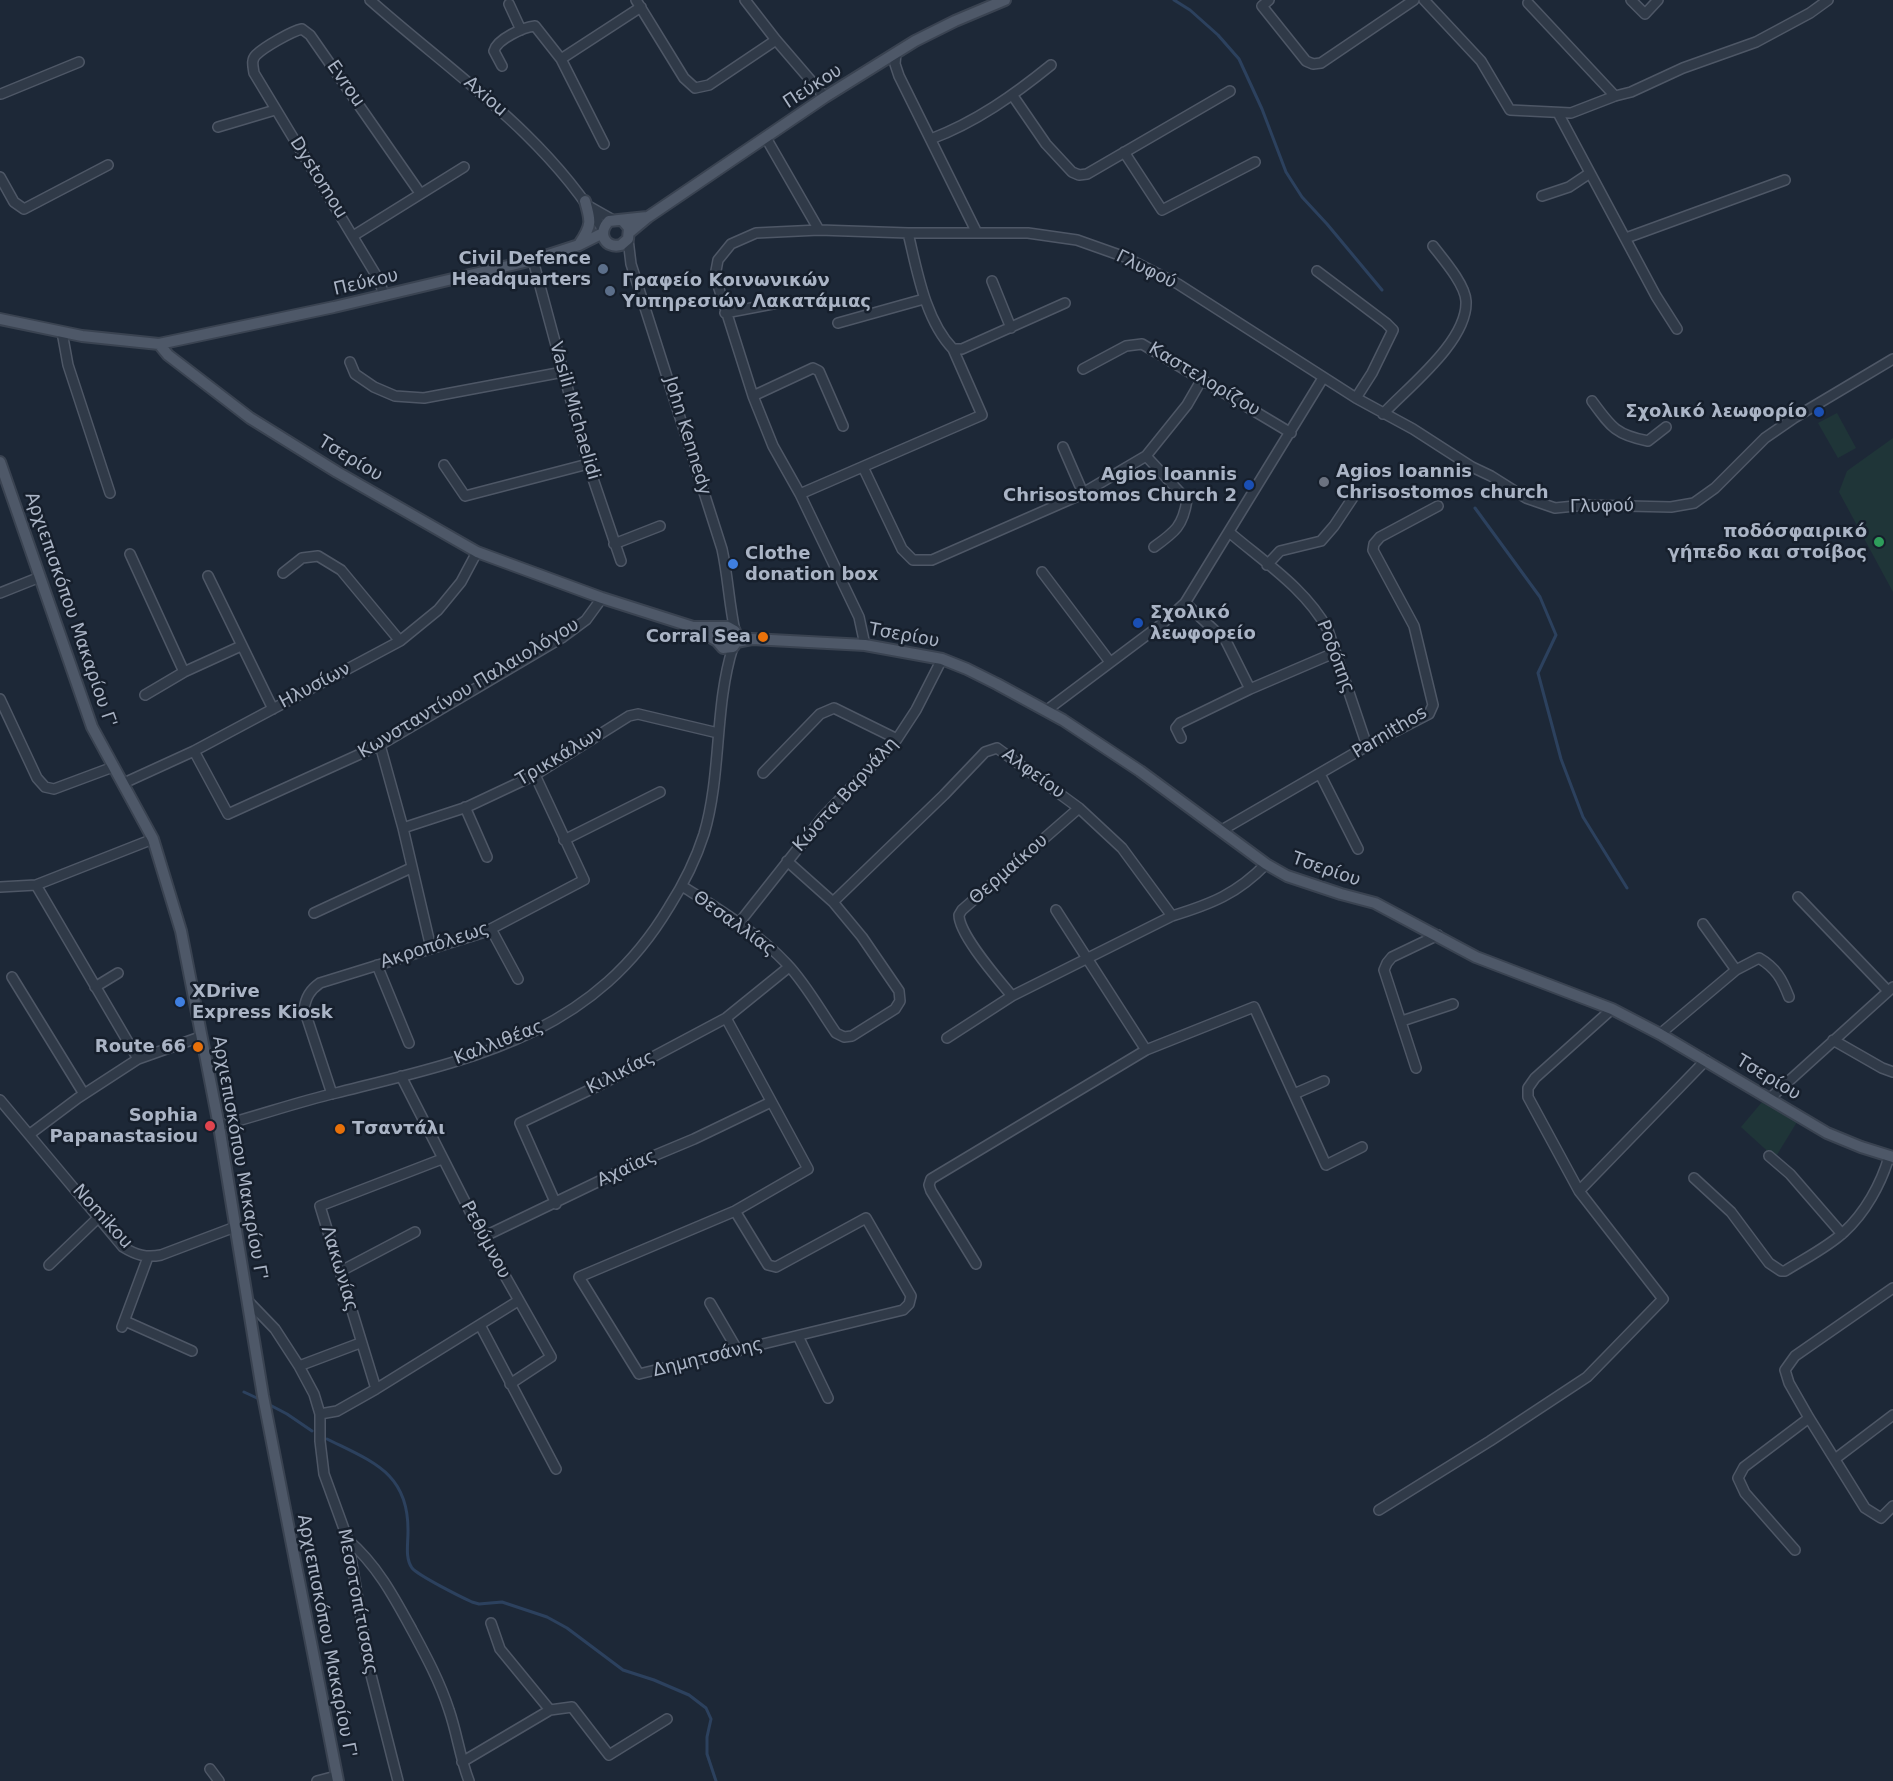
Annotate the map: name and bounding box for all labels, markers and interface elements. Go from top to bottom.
street label: Evrou [321,57,369,111]
street label: Πεύκου [780,60,846,114]
street label: Axiou [459,72,511,122]
street label: Dystomou [284,133,352,223]
street label: Γλυφού [1112,246,1180,294]
place label: Civil Defence Headquarters [452,248,591,290]
marker: Civil Defence Headquarters [596,262,610,276]
street label: Πεύκου [332,265,400,301]
place label: Γραφείο Κοινωνικών Υυπηρεσιών Λακατάμιας [622,270,871,312]
marker: Γραφείο Κοινωνικών Υυπηρεσιών Λακατάμιας [603,284,617,298]
street label: Καστελορίζου [1144,338,1264,422]
street label: Vasili Michaelidi [544,340,604,482]
street label: John Kennedy [659,374,715,498]
place label: Σχολικό λεωφορίο [1625,401,1807,423]
marker: Σχολικό λεωφορίο [1812,405,1826,419]
street label: Τσερίου [314,431,386,487]
place label: Agios Ioannis Chrisostomos church [1336,461,1549,504]
place label: Agios Ioannis Chrisostomos Church 2 [1003,464,1237,506]
marker: Agios Ioannis Chrisostomos church [1317,475,1331,489]
marker: Agios Ioannis Chrisostomos Church 2 [1242,478,1256,492]
street label: Αρχιεπισκόπου Μακαρίου Γ' [20,490,120,730]
street label: Γλυφού [1570,496,1634,518]
place label: ποδόσφαιρικό γήπεδο και στοίβος [1667,521,1867,564]
marker: ποδόσφαιρικό γήπεδο και στοίβος [1872,535,1886,549]
place label: Clothe donation box [745,543,878,586]
marker: Clothe donation box [726,557,740,571]
place label: Σχολικό λεωφορείο [1150,602,1256,644]
street label: Κωνσταντίνου Παλαιολόγου [355,614,583,764]
marker: Σχολικό λεωφορείο [1131,616,1145,630]
street label: Ροδόπης [1311,617,1359,697]
street label: Τσερίου [867,619,941,653]
place label: Corral Sea [646,626,751,648]
marker: Corral Sea [756,630,770,644]
street label: Ηλυσίων [276,658,354,714]
street label: Parnithos [1349,702,1431,764]
street label: Τρικκάλων [513,723,607,791]
street label: Κώστα Βαρνάλη [789,733,903,857]
street label: Αλφείου [997,744,1069,804]
street label: Θερμαίκου [965,830,1053,910]
street label: Τσερίου [1289,848,1363,892]
street label: Θεσαλλίας [688,887,780,961]
street label: Ακροπόλεως [378,918,492,974]
place label: XDrive Express Kiosk [192,981,333,1024]
marker: XDrive Express Kiosk [173,995,187,1009]
street label: Καλλιθέας [451,1016,547,1070]
street label: Αρχιεπισκόπου Μακαρίου Γ' [207,1034,271,1282]
place label: Route 66 [95,1036,186,1058]
marker: Route 66 [191,1040,205,1054]
street label: Κιλικίας [583,1047,659,1099]
street label: Τσερίου [1732,1050,1804,1106]
place label: Sophia Papanastasiou [50,1105,198,1148]
place label: Τσαντάλι [352,1118,445,1140]
marker: Sophia Papanastasiou [203,1119,217,1133]
marker: Τσαντάλι [333,1122,347,1136]
street label: Αχαϊας [594,1146,660,1192]
street label: Nomikou [67,1180,137,1254]
street label: Ρεθύμνου [456,1197,514,1283]
street label: Λακωνίας [316,1224,362,1314]
street label: Δημητσάνης [651,1334,765,1382]
street label: Αρχιεπισκόπου Μακαρίου Γ' [292,1513,360,1759]
street label: Μεσοτοπίτισσας [332,1527,382,1677]

